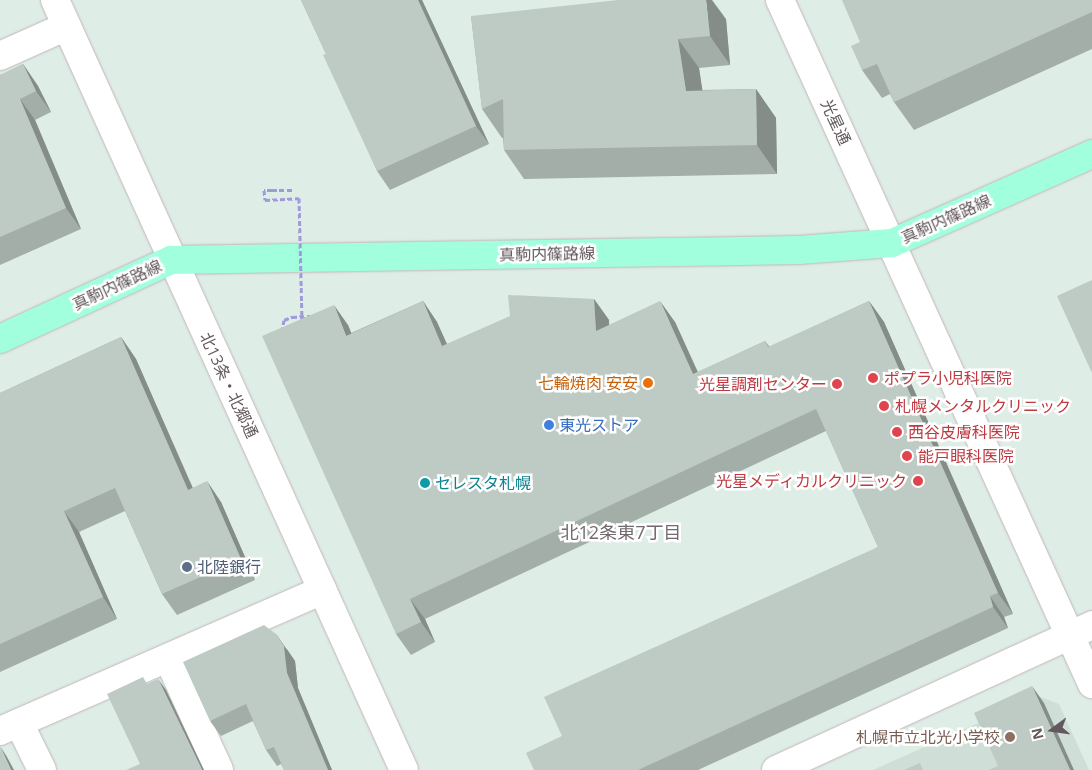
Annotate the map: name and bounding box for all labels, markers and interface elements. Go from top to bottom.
street label: 光星通 [817,96,855,148]
street label: 真駒内篠路線 [898,191,994,247]
street label: 真駒内篠路線 [499,244,595,264]
street label: 真駒内篠路線 [69,256,165,314]
street label: 北13条・北郷通 [196,329,262,441]
place label: ポプラ小児科医院 [884,368,1012,388]
marker: ポプラ小児科医院 [866,371,880,385]
place label: 七輪焼肉 安安 [538,373,638,393]
place label: 光星調剤センター [699,374,827,394]
marker: 七輪焼肉 安安 [642,377,654,389]
marker: 光星調剤センター [831,378,843,390]
place label: 札幌メンタルクリニック [895,396,1071,416]
marker: 札幌メンタルクリニック [877,399,891,413]
place label: 東光ストア [559,415,639,435]
marker: 東光ストア [543,419,555,431]
place label: 西谷皮膚科医院 [908,422,1020,442]
marker: 西谷皮膚科医院 [890,425,904,439]
place label: 能戸眼科医院 [918,446,1014,466]
marker: 能戸眼科医院 [900,449,914,463]
place label: 光星メディカルクリニック [715,471,907,491]
place label: セレスタ札幌 [435,473,531,493]
marker: 光星メディカルクリニック [911,474,925,488]
marker: セレスタ札幌 [419,477,431,489]
district label: 北12条東7丁目 [561,521,681,543]
place label: 北陸銀行 [197,557,261,577]
marker: 北陸銀行 [181,561,193,573]
north arrow [1027,705,1077,755]
text: N [1026,726,1048,742]
place label: 札幌市立北光小学校 [856,727,1000,747]
marker: 札幌市立北光小学校 [1004,731,1016,743]

